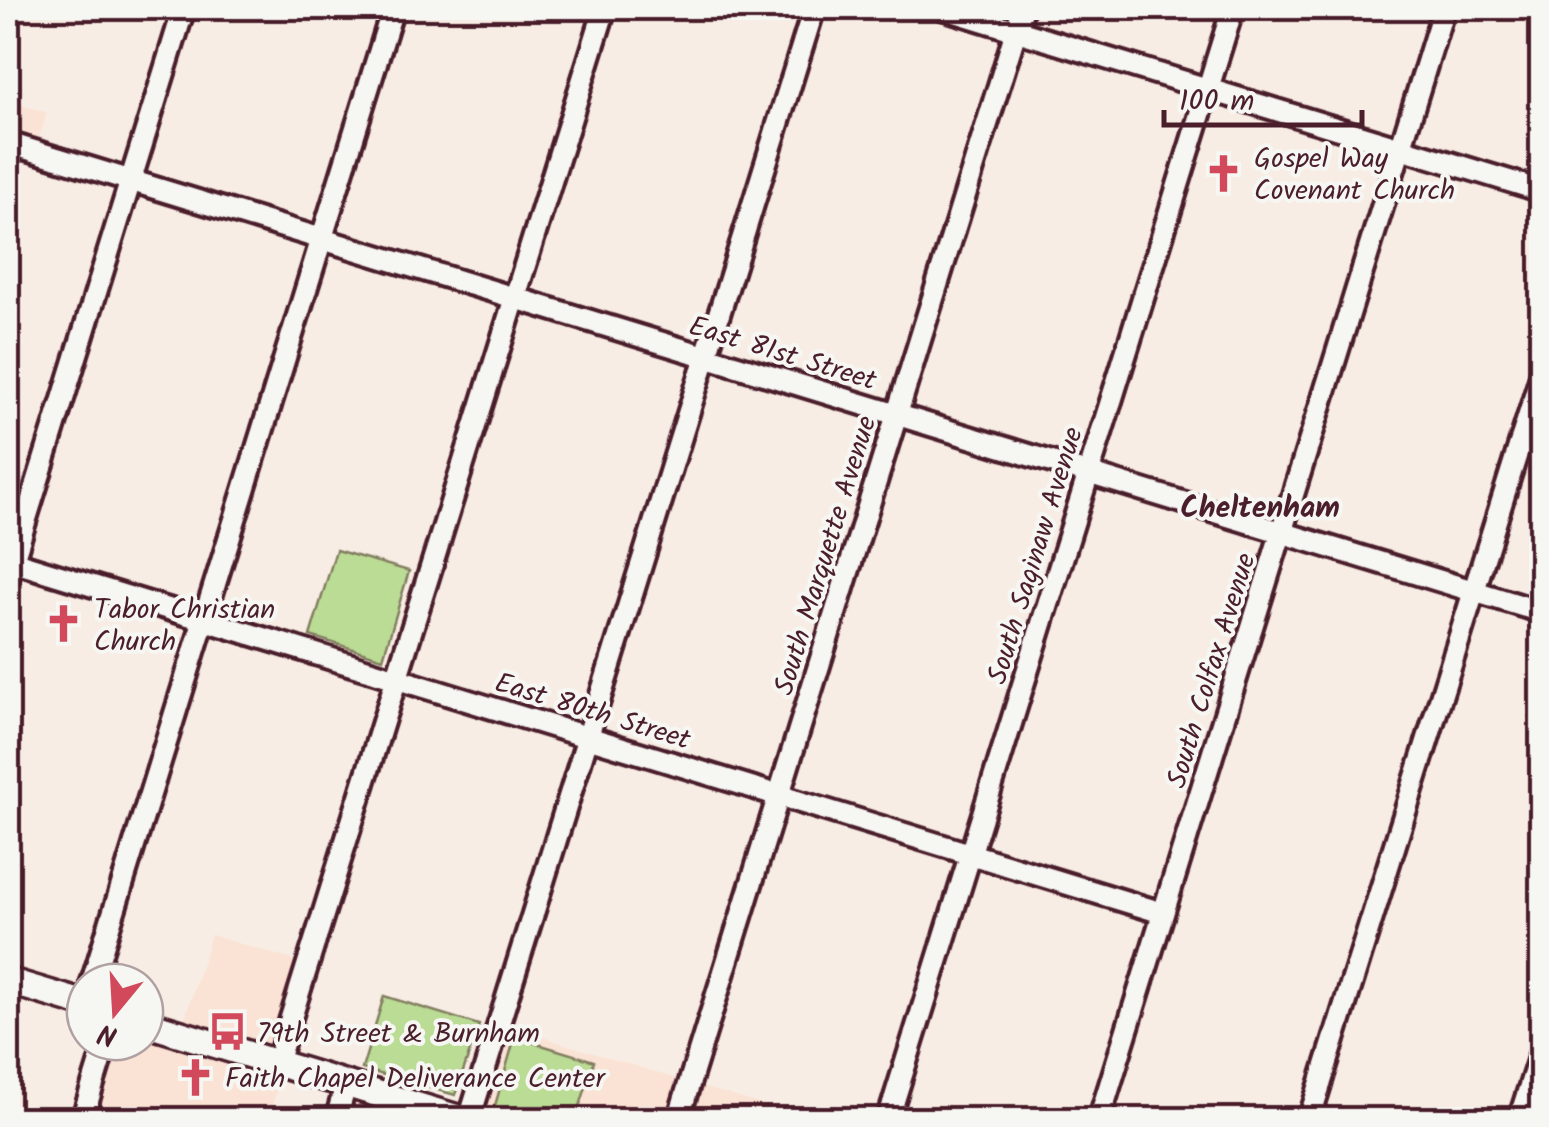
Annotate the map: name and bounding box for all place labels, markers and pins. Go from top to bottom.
place label: Gospel Way Covenant Church [1254,137,1455,214]
church icon: Gospel Way Covenant Church [1203,152,1245,194]
place label: Tabor Christian Church [94,588,275,665]
church icon: Tabor Christian Church [43,603,85,645]
bus stop icon: 79th Street & Burnham [206,1011,248,1053]
place label: 79th Street & Burnham [257,1012,540,1057]
church icon: Faith Chapel Deliverance Center [174,1056,216,1098]
place label: Faith Chapel Deliverance Center [225,1057,606,1102]

